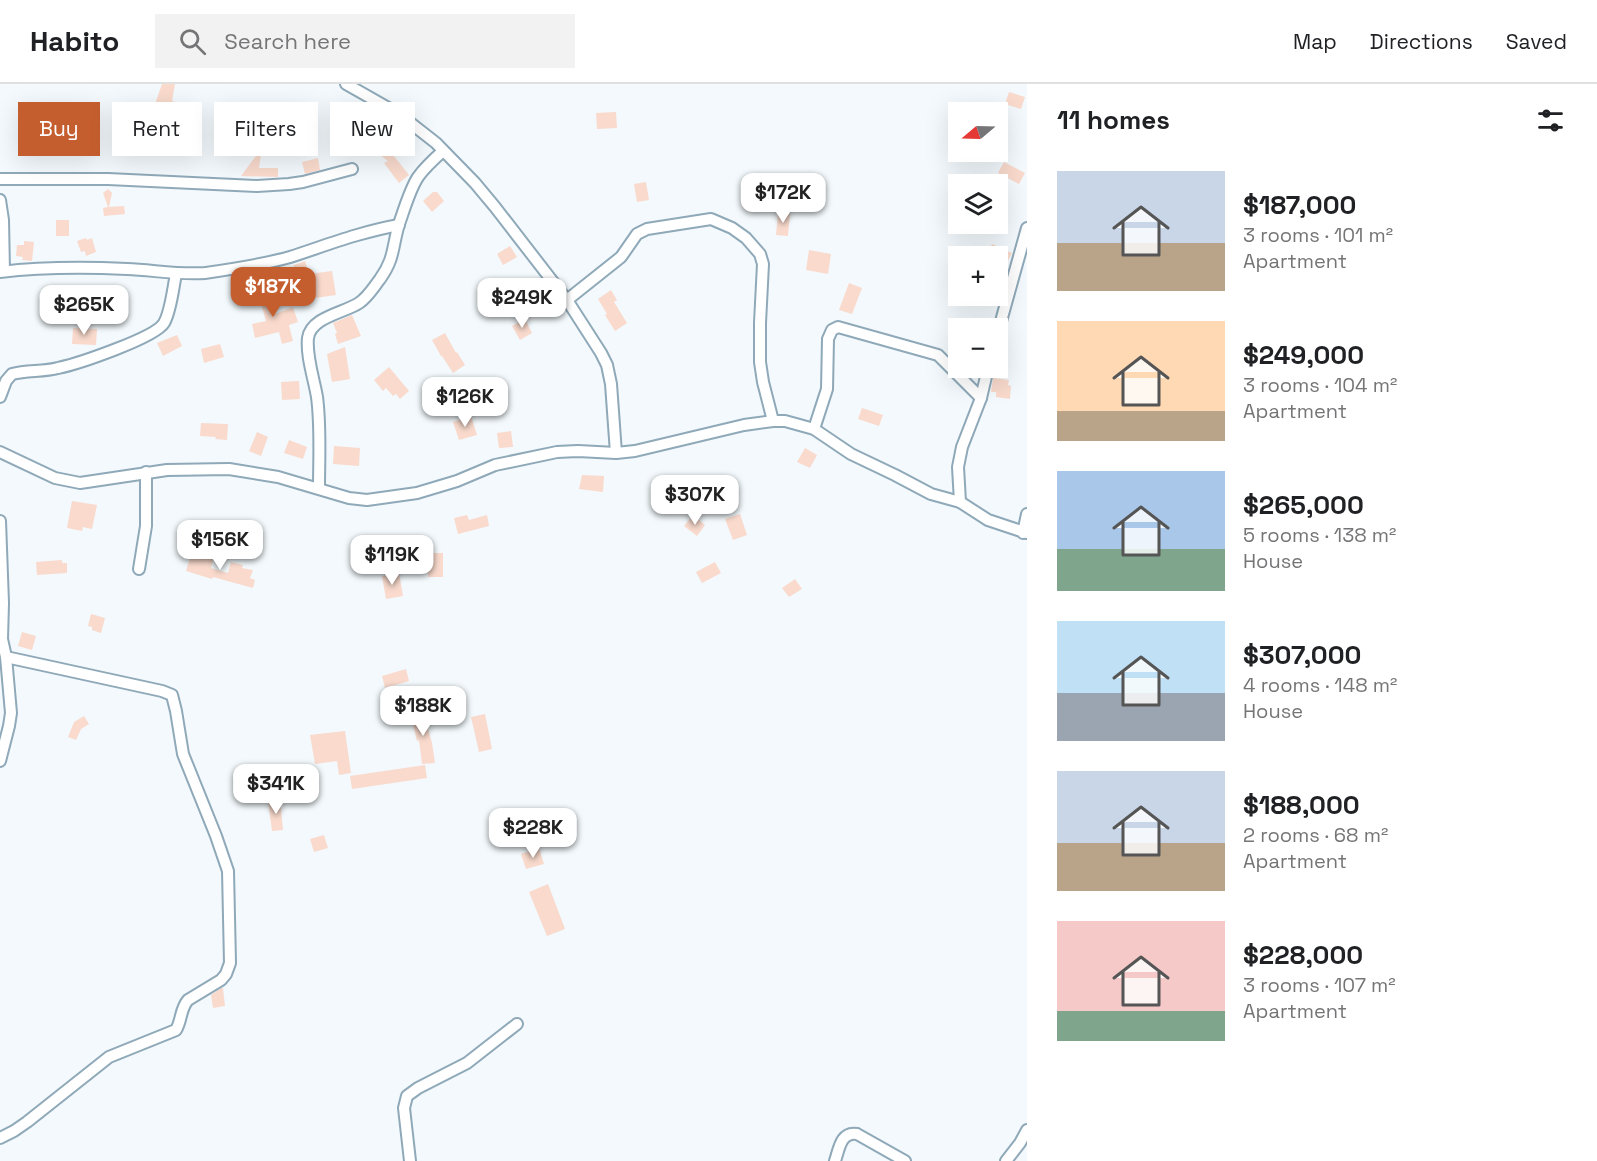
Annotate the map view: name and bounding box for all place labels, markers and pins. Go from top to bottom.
pin: $172K [741,173,825,224]
pin: $187K [231,267,315,318]
pin: $249K [480,278,564,329]
pin: $265K [42,285,126,336]
pin: $126K [423,377,507,428]
pin: $307K [653,475,737,526]
pin: $156K [178,520,262,571]
pin: $119K [350,535,434,586]
pin: $188K [381,686,465,737]
pin: $341K [234,764,318,815]
pin: $228K [491,808,575,859]

